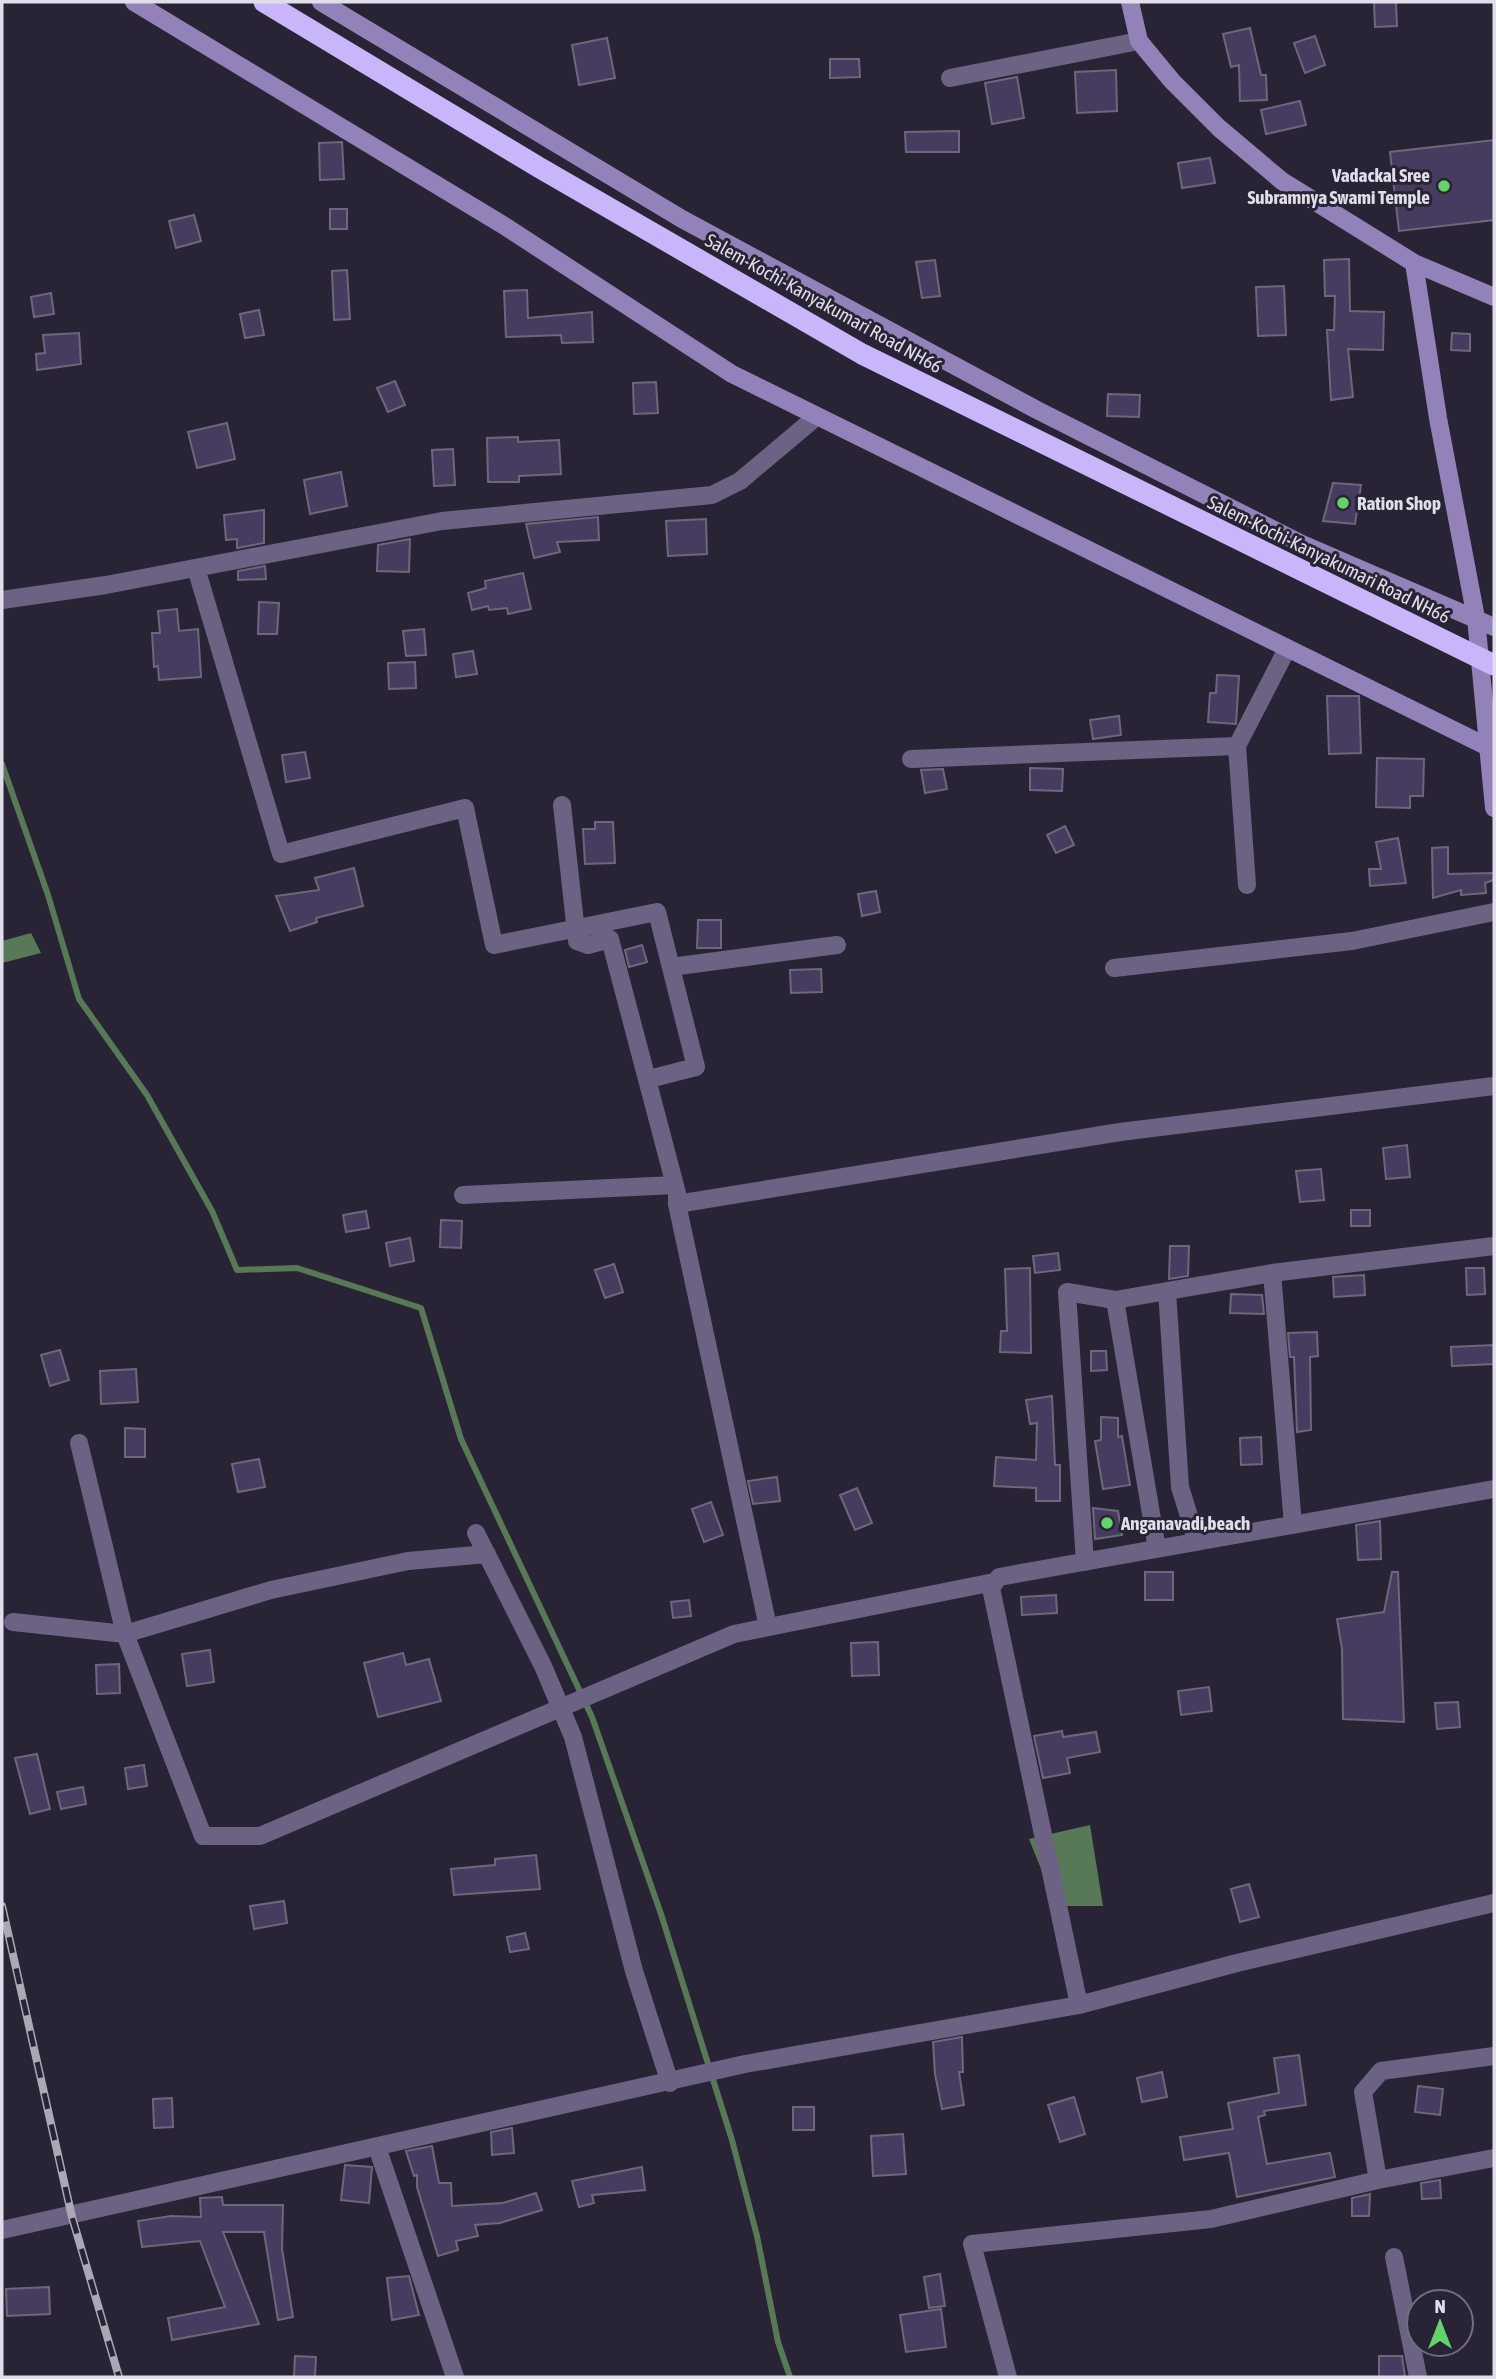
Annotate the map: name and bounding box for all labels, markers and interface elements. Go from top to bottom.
place label: Vadackal Sree Subramnya Swami Temple [1247,164,1430,208]
marker: Vadackal Sree Subramnya Swami Temple [1436,178,1452,194]
street label: Salem-Kochi-Kanyakumari Road NH66 [702,229,946,377]
street label: Salem-Kochi-Kanyakumari Road NH66 [1204,491,1454,627]
place label: Ration Shop [1357,492,1441,514]
marker: Ration Shop [1335,495,1351,511]
place label: Anganavadi,beach [1120,1512,1250,1534]
marker: Anganavadi,beach [1099,1515,1115,1531]
north arrow [1405,2288,1475,2358]
text: N [1434,2295,1446,2317]

